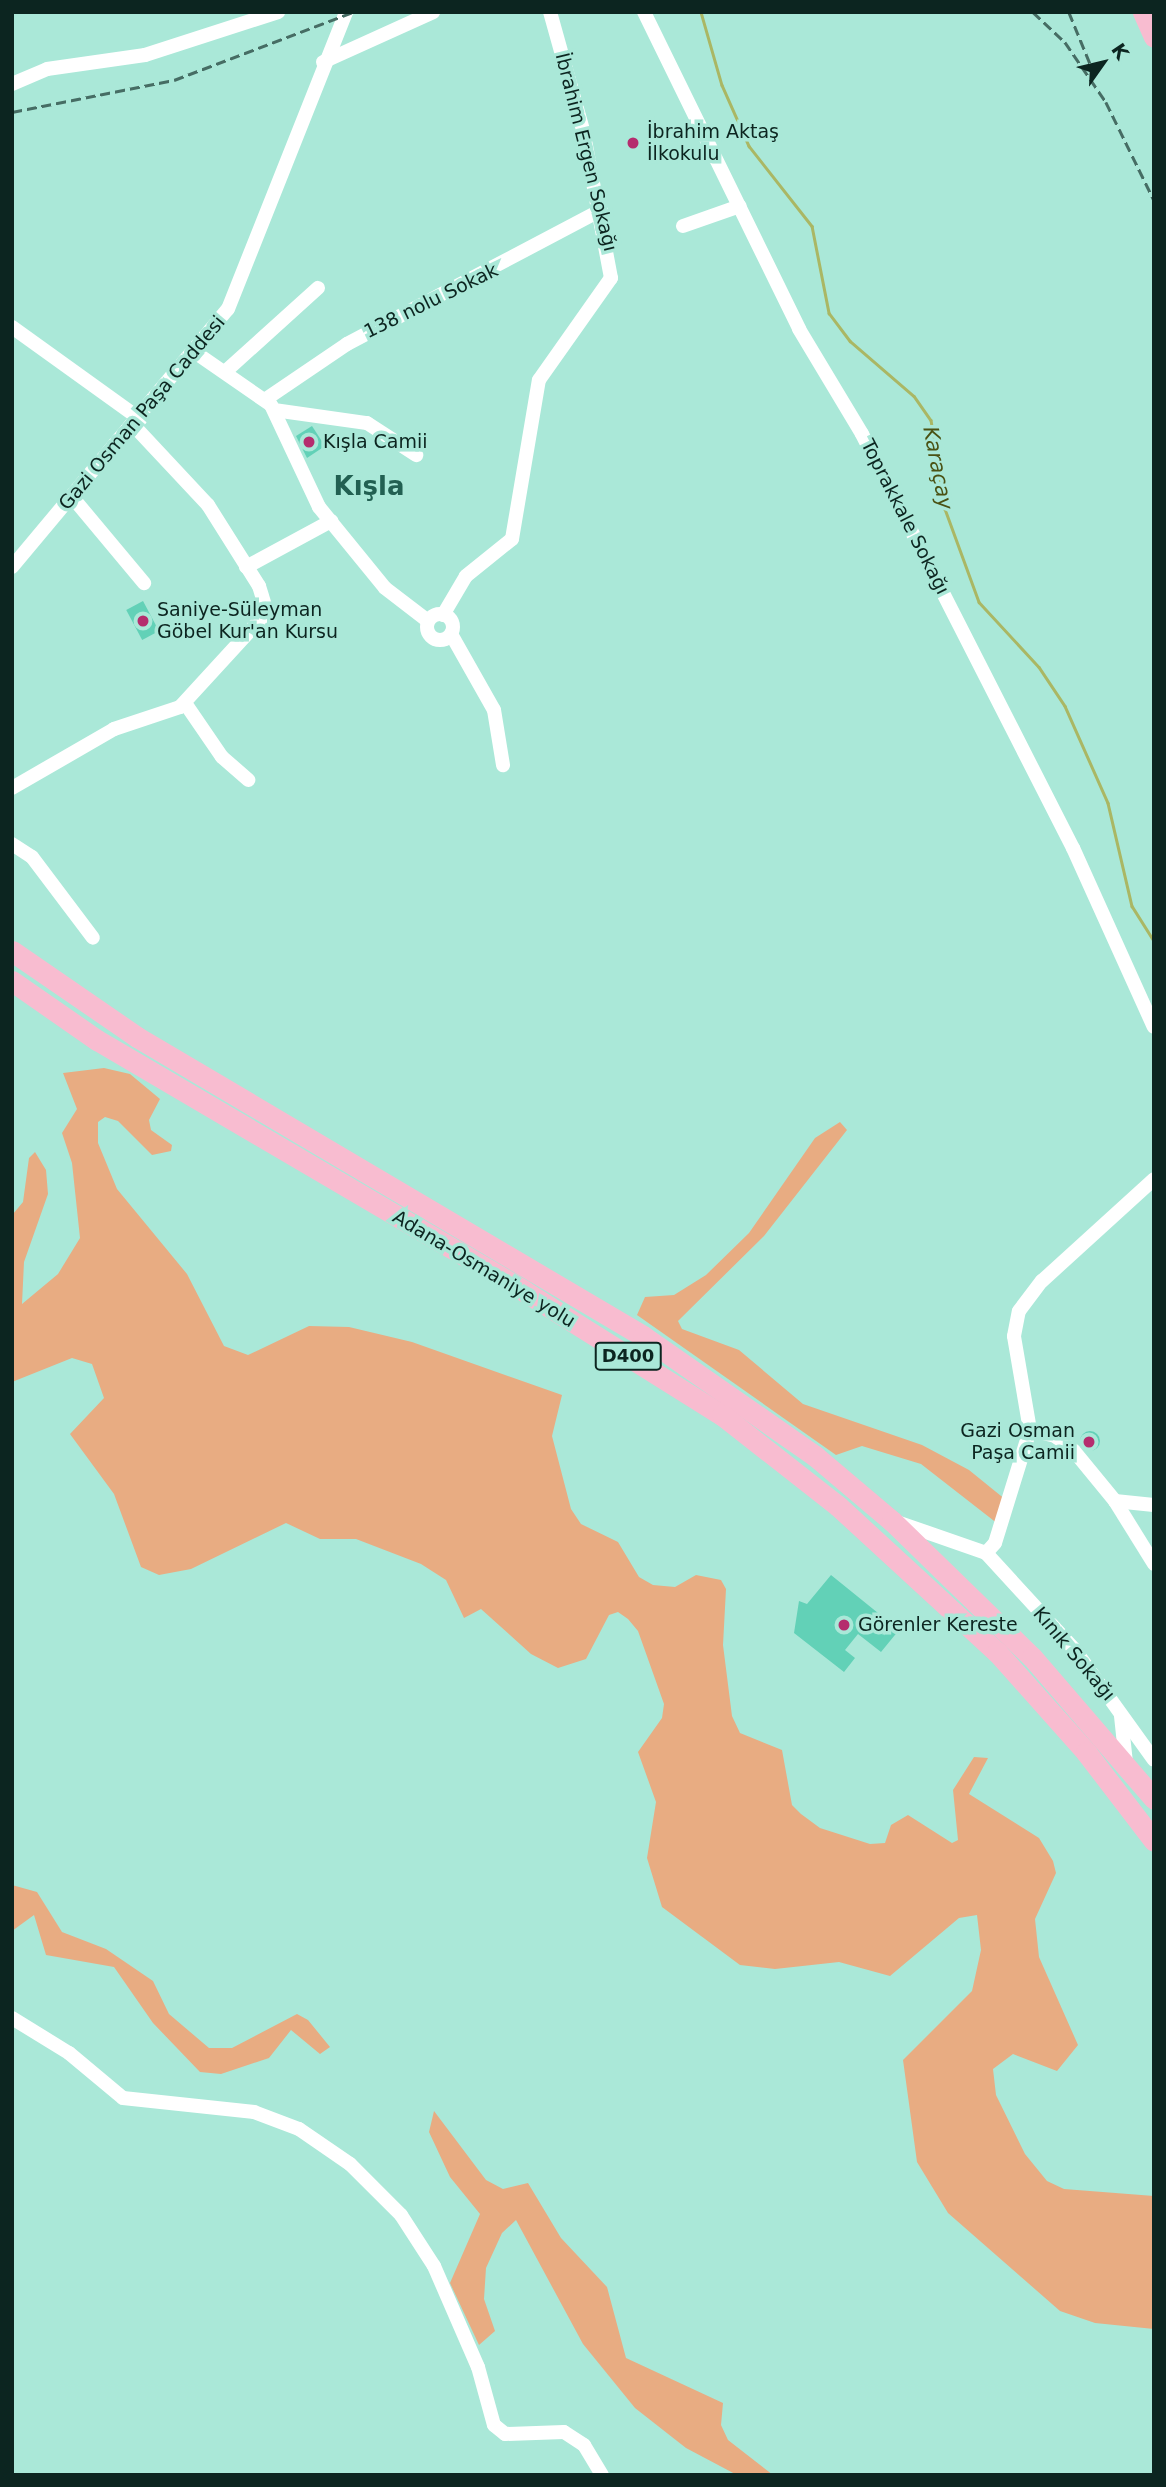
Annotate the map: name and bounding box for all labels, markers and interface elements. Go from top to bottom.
north arrow [1068,28,1138,98]
text: K [1107,39,1134,64]
street label: İbrahim Ergen Sokağı [550,50,622,254]
place label: İbrahim Aktaş İlkokulu [647,121,779,165]
marker: İbrahim Aktaş İlkokulu [625,135,641,151]
street label: 138 nolu Sokak [360,259,502,343]
street label: Gazi Osman Paşa Caddesi [54,311,230,515]
water label: Karaçay [918,424,958,512]
place label: Kışla Camii [323,431,428,453]
marker: Kışla Camii [301,434,317,450]
street label: Toprakkale Sokağı [856,436,954,598]
district label: Kışla [334,471,404,503]
place label: Saniye-Süleyman Göbel Kur'an Kursu [157,599,338,643]
marker: Saniye-Süleyman Göbel Kur'an Kursu [135,613,151,629]
street label: Adana-Osmaniye yolu [389,1205,579,1333]
road number: D400 [593,1342,663,1371]
place label: Gazi Osman Paşa Camii [960,1420,1075,1464]
marker: Gazi Osman Paşa Camii [1081,1434,1097,1450]
street label: Kınık Sokağı [1028,1602,1120,1706]
place label: Görenler Kereste [858,1614,1018,1636]
marker: Görenler Kereste [836,1617,852,1633]

